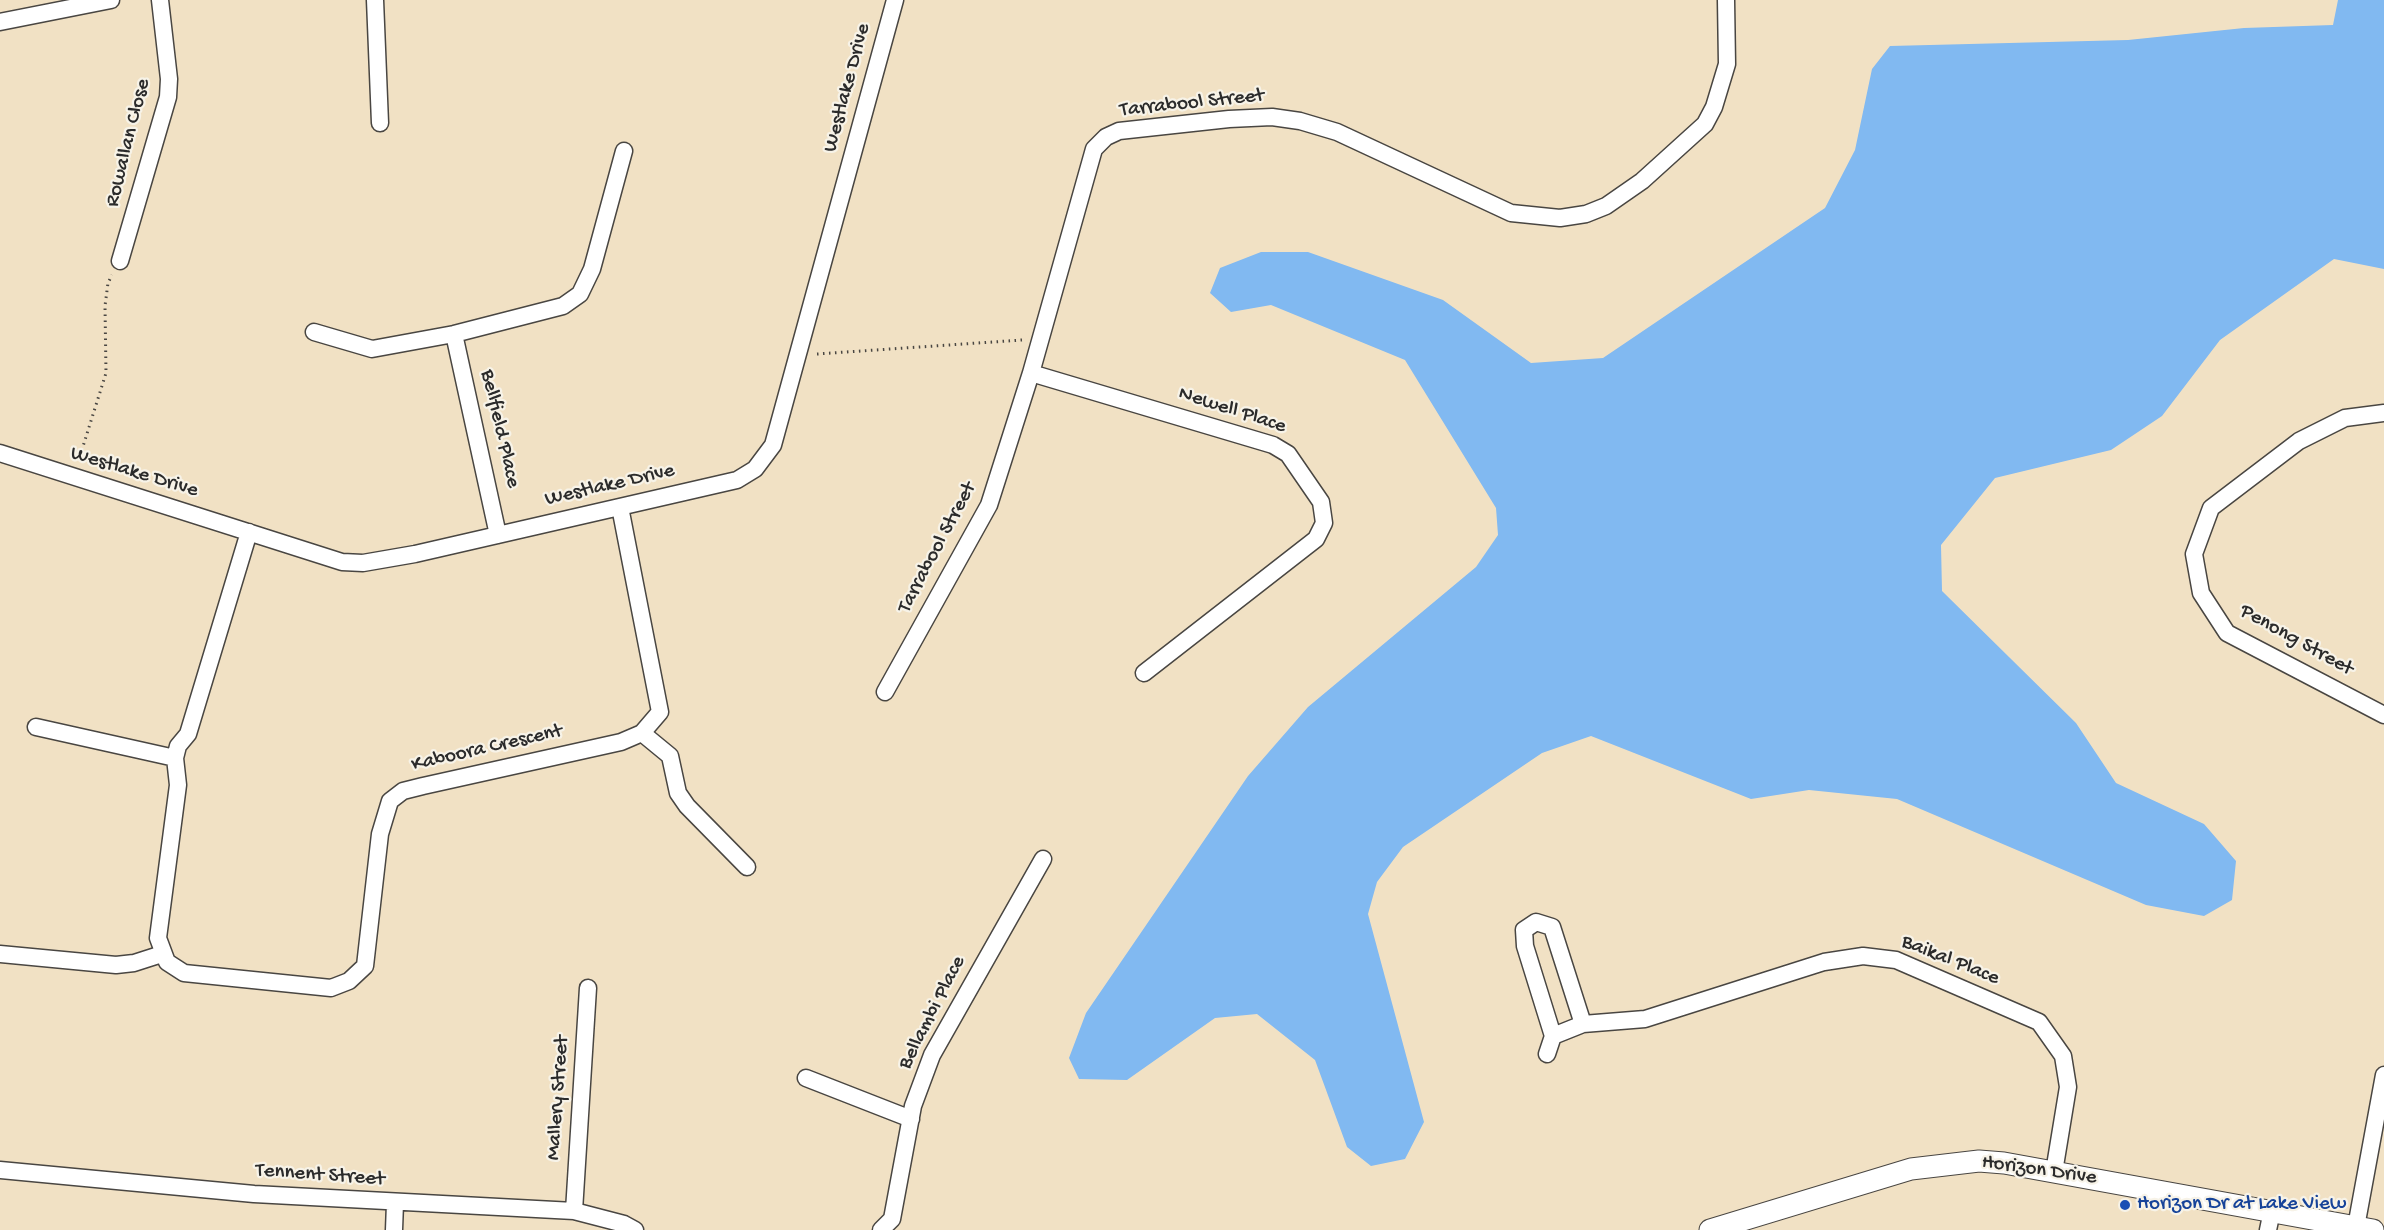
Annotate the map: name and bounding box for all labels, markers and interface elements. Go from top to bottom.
street label: Westlake Drive [819,21,877,155]
street label: Rowallan Close [101,76,157,210]
street label: Tarrabool Street [1119,84,1265,124]
street label: Bellfield Place [473,368,525,490]
street label: Newell Place [1175,382,1289,440]
street label: Westlake Drive [67,442,201,504]
street label: Westlake Drive [543,459,677,513]
street label: Tarrabool Street [893,478,983,618]
street label: Penong Street [2235,599,2357,683]
street label: Kaboora Crescent [409,719,565,779]
street label: Baikal Place [1897,930,2003,992]
street label: Bellambi Place [894,952,972,1074]
street label: Mallery Street [542,1035,576,1161]
street label: Horizon Drive [1980,1150,2098,1192]
street label: Tennent Street [255,1159,385,1193]
place label: Horizon Dr at Lake View [2137,1192,2346,1218]
marker: Horizon Dr at Lake View [2118,1198,2132,1212]

